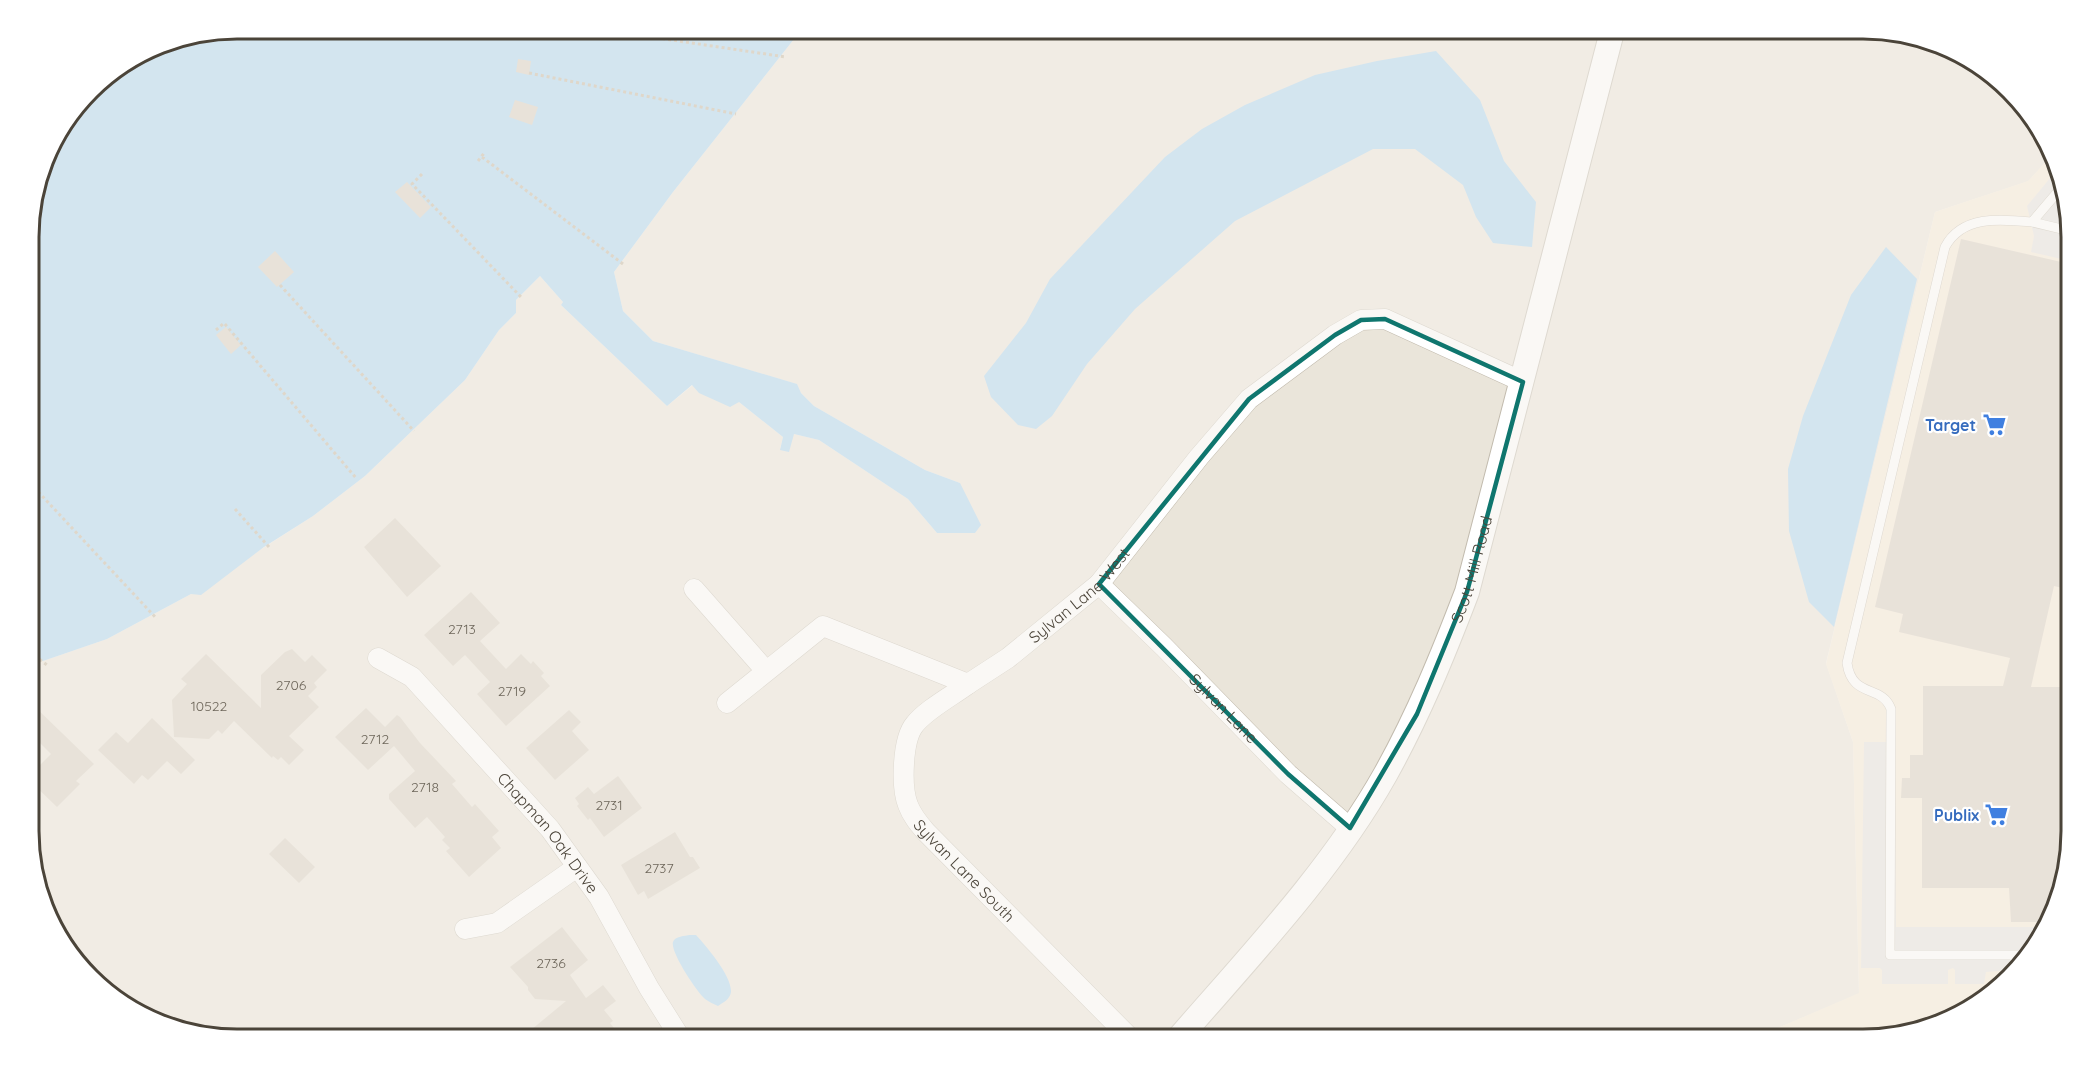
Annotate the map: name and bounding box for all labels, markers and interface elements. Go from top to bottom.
supermarket icon: Target [1981,412,2007,438]
place label: Target [1925,415,1976,435]
street label: Scott Mill Road [1446,514,1496,626]
street label: Sylvan Lane West [1025,544,1134,647]
house number: 2713 [448,620,476,638]
street label: Sylvan Lane [1185,669,1262,747]
house number: 2706 [276,676,307,694]
house number: 2719 [498,682,526,700]
house number: 10522 [191,697,228,715]
house number: 2712 [361,730,389,748]
street label: Chapman Oak Drive [493,768,603,897]
house number: 2718 [411,778,439,796]
house number: 2731 [595,796,623,814]
supermarket icon: Publix [1984,802,2010,828]
place label: Publix [1934,805,1979,825]
street label: Sylvan Lane South [909,815,1019,926]
house number: 2737 [644,859,674,877]
house number: 2736 [536,954,566,972]

